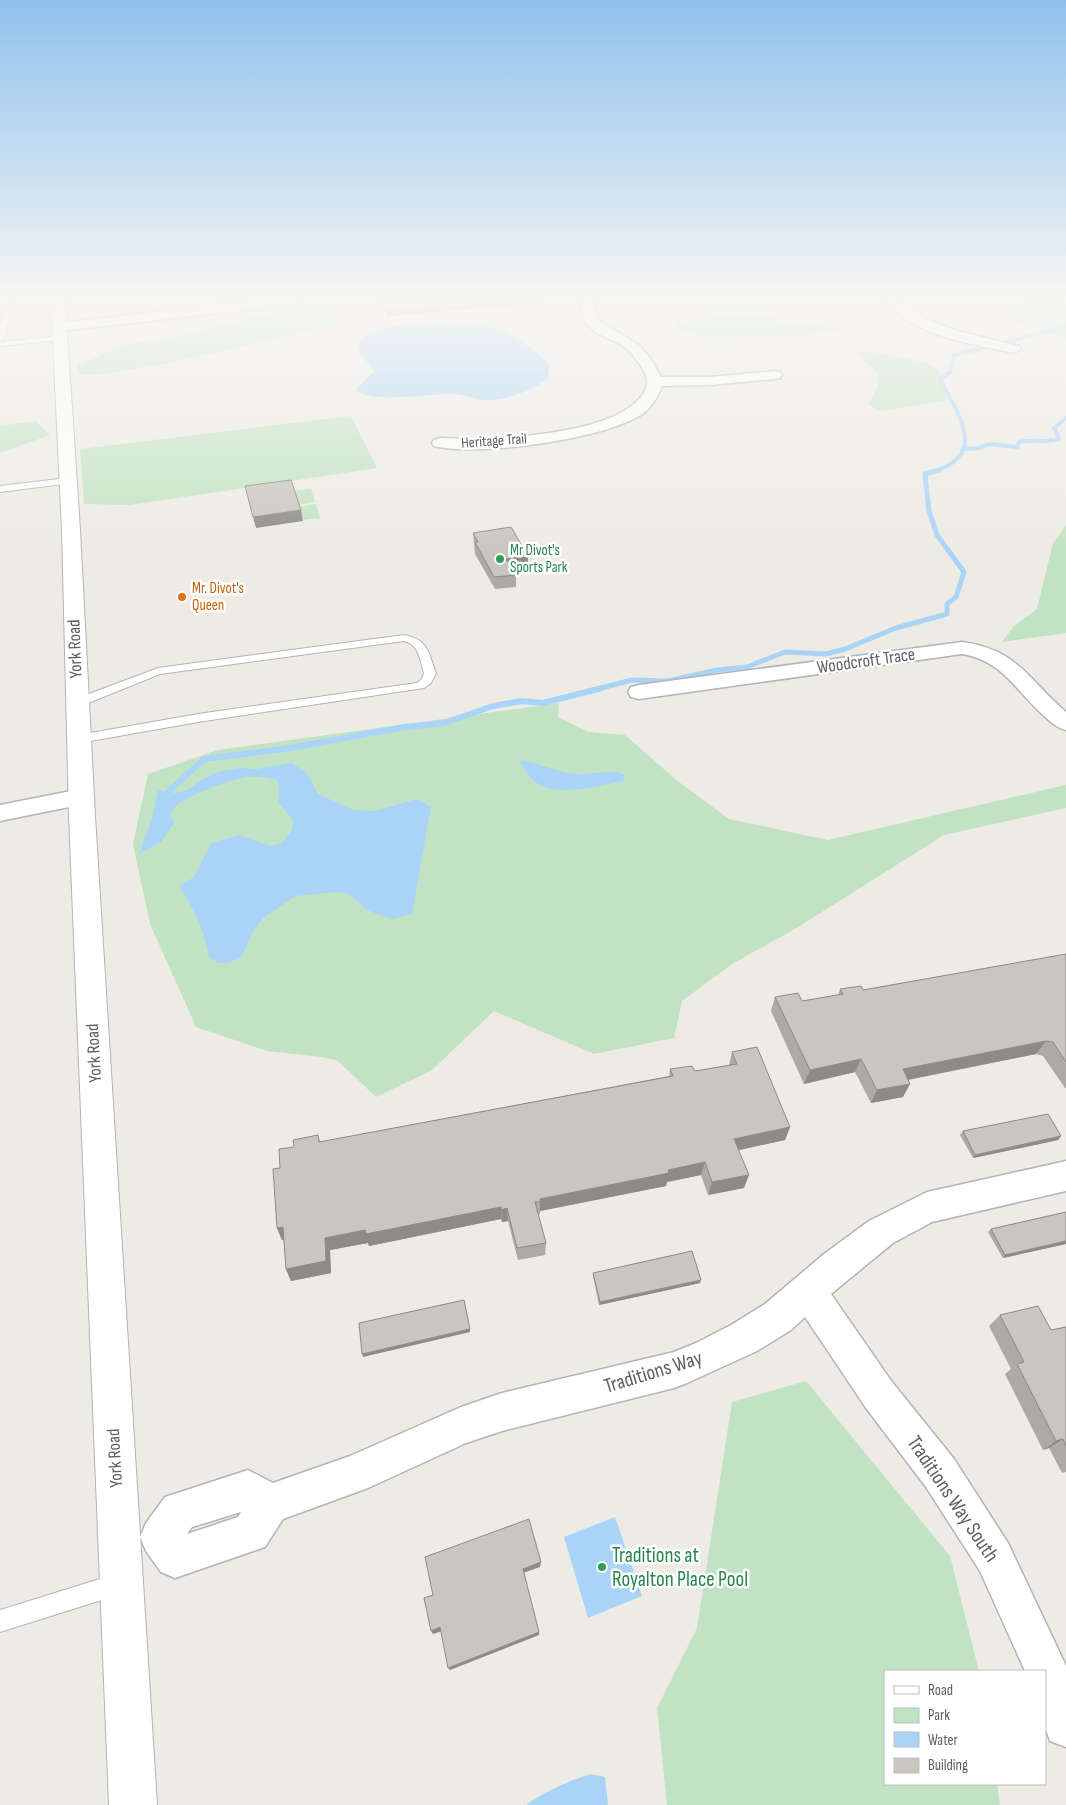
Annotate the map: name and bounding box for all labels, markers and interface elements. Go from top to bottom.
street label: Heritage Trail [461,429,527,453]
place label: Mr Divot's Sports Park [510,541,568,577]
marker: Mr Divot's Sports Park [494,553,506,565]
place label: Mr. Divot's Queen [192,579,244,615]
marker: Mr. Divot's Queen [176,591,188,603]
street label: York Road [63,619,87,679]
street label: Woodcroft Trace [816,644,916,678]
street label: York Road [82,1023,106,1083]
street label: Traditions Way [601,1345,705,1399]
street label: York Road [103,1428,127,1488]
street label: Traditions Way South [902,1431,1004,1567]
place label: Traditions at Royalton Place Pool [612,1543,748,1592]
marker: Traditions at Royalton Place Pool [596,1561,608,1573]
legend [884,1670,1046,1785]
text: Road [928,1681,953,1700]
text: Park [928,1706,950,1725]
text: Water [928,1731,959,1750]
text: Building [928,1756,968,1775]

